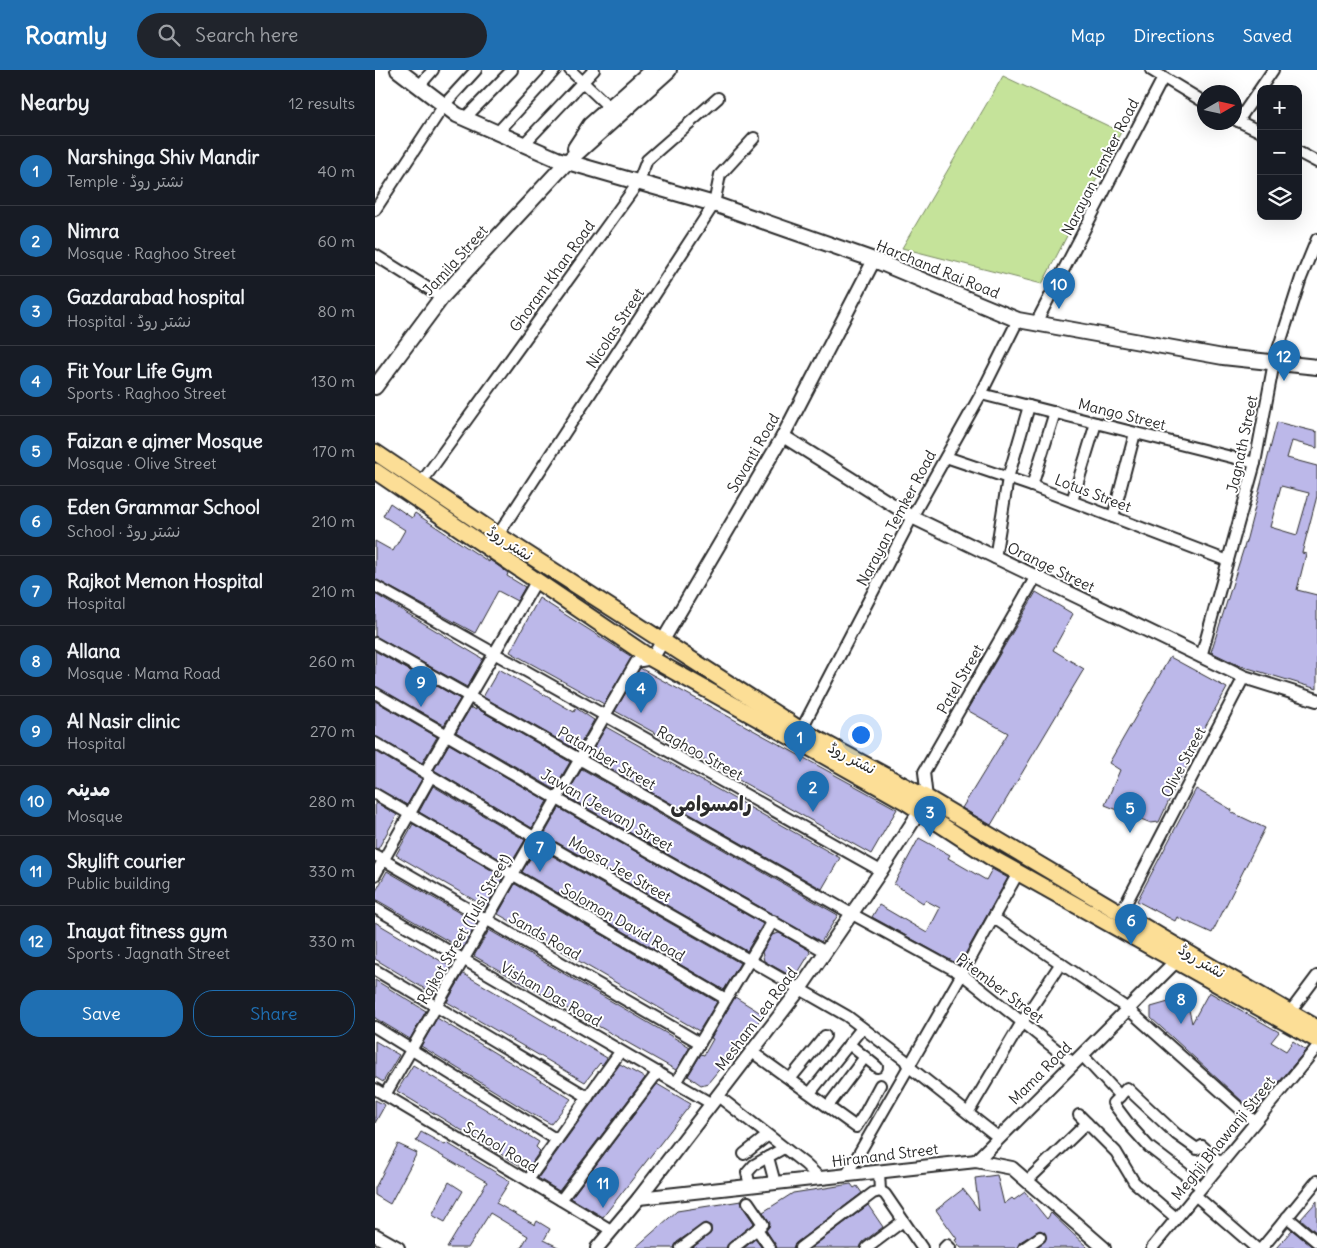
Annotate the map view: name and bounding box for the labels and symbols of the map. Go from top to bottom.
north arrow [1197,85,1242,130]
street label: Narayan Temker Road [1057,95,1143,239]
street label: Ghoram Khan Road [505,216,599,335]
street label: Jamila Street [418,221,492,299]
street label: Harchand Rai Road [874,236,1003,302]
pin: 10 [1043,268,1075,309]
street label: Nicolas Street [582,284,648,372]
pin: 12 [1268,340,1300,381]
street label: Mango Street [1076,394,1168,434]
street label: Jagnath Street [1222,394,1262,494]
street label: Savanti Road [723,410,783,496]
street label: Narayan Temker Road [852,447,940,589]
street label: Lotus Street [1052,470,1134,516]
street label: نشتر روڈ [483,521,537,565]
street label: Orange Street [1004,538,1098,596]
street label: Patel Street [932,641,988,717]
pin: 9 [405,666,437,707]
pin: 4 [625,672,657,713]
pin: 1 [784,721,816,762]
street label: Patamber Street [555,722,659,794]
street label: Raghoo Street [654,722,746,784]
your location [848,722,874,748]
street label: Olive Street [1156,723,1210,801]
street label: نشتر روڈ [825,738,879,778]
street label: Jawan (Jeevan) Street [538,764,676,856]
pin: 2 [797,771,829,812]
district label: رامسوامی [670,791,752,817]
pin: 5 [1114,792,1146,833]
pin: 3 [914,796,946,837]
pin: 7 [524,831,556,872]
street label: Moosa Jee Street [565,832,675,906]
street label: Rajkot Street (Tulsi Street) [413,850,515,1008]
street label: Solomon David Road [558,879,688,965]
pin: 6 [1115,904,1147,945]
street label: Sands Road [506,908,585,964]
street label: نشتر روڈ [1175,940,1229,982]
street label: Pitember Street [953,949,1047,1027]
street label: Vishan Das Road [497,957,605,1031]
street label: Mesham Lea Road [711,964,801,1074]
pin: 8 [1165,983,1197,1024]
street label: Mama Road [1005,1037,1076,1108]
street label: Meghji Bhawanji Street [1167,1072,1279,1204]
street label: School Road [460,1117,542,1177]
street label: Hiranand Street [831,1139,939,1171]
pin: 11 [587,1167,619,1208]

